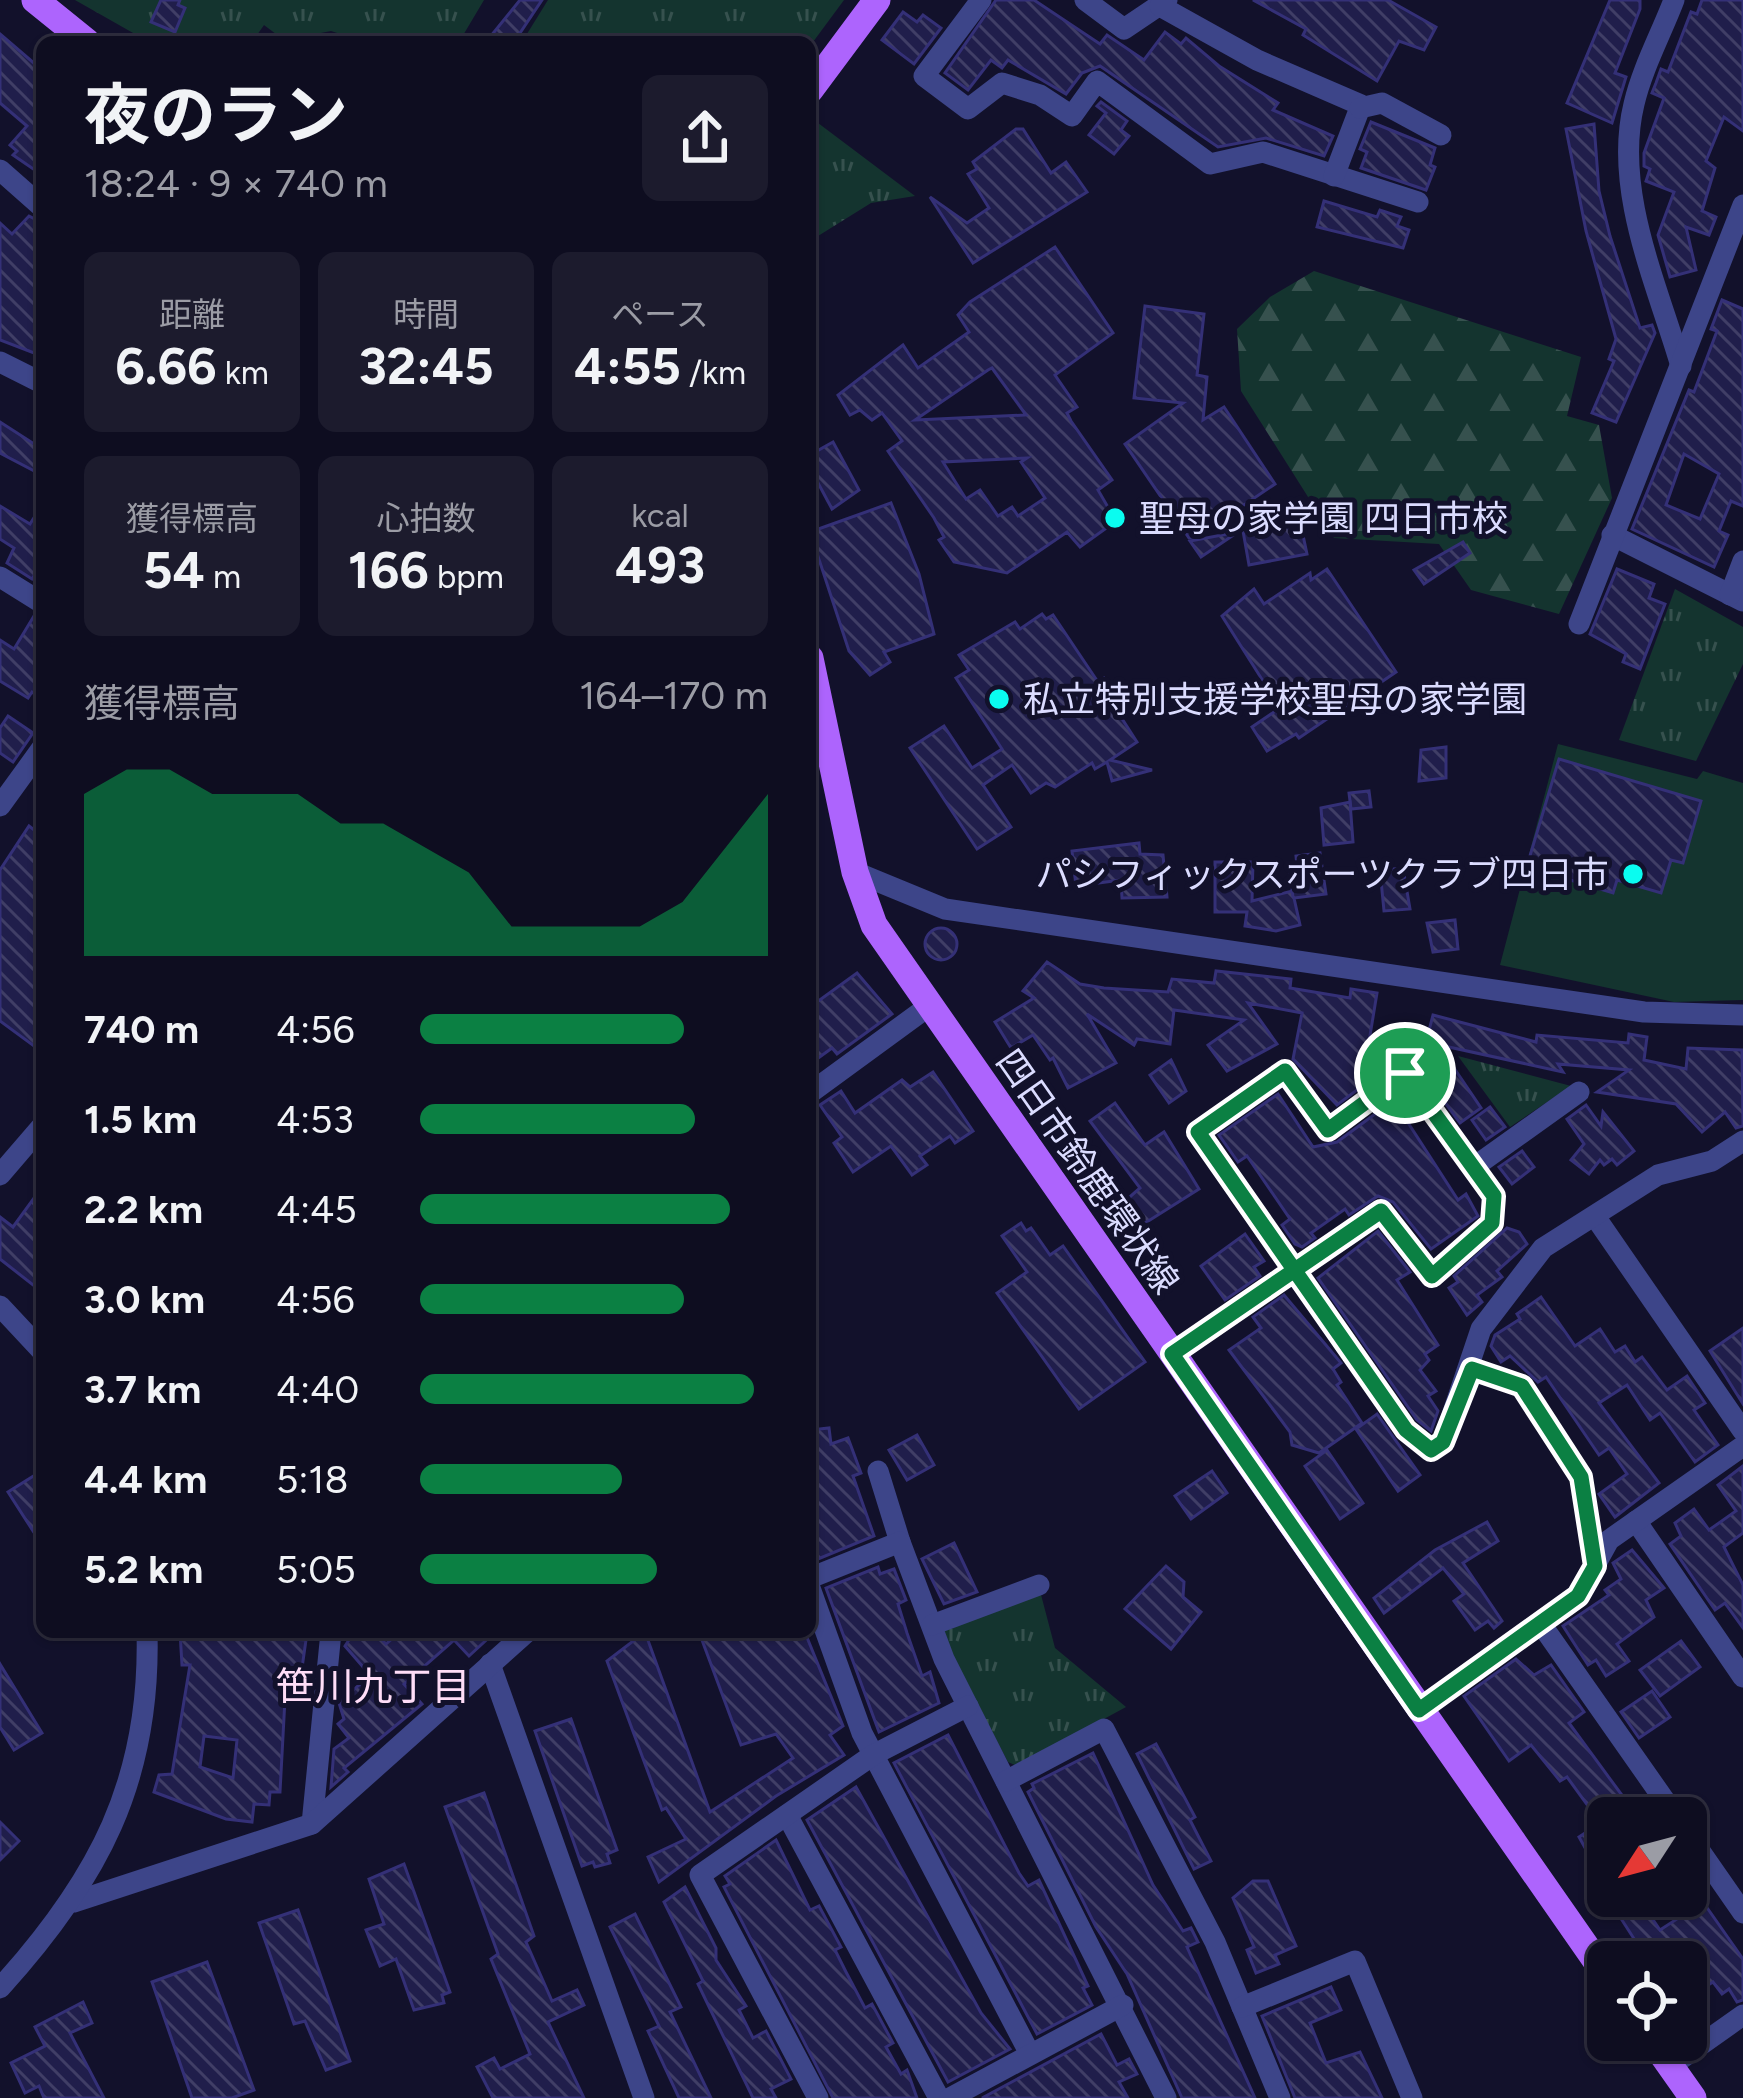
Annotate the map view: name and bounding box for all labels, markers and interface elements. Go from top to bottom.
text: 夜のラン [84,75,348,155]
button: share [642,75,768,201]
text: 18:24 · 9 × 740 m [84,160,388,207]
text: 距離 [159,295,225,334]
text: 時間 [393,295,459,334]
text: ペース [611,295,709,334]
text: 6.66 [115,336,217,397]
text: 32:45 [358,336,494,397]
text: 4:55 [574,336,681,397]
text: km [217,353,269,392]
text: /km [681,353,746,392]
text: kcal [631,496,689,535]
place label: 聖母の家学園 四日市校 [1139,497,1508,540]
text: 獲得標高 [126,499,258,538]
text: 心拍数 [377,499,476,538]
marker: 聖母の家学園 四日市校 [1102,505,1128,531]
text: 493 [615,535,705,596]
text: 54 [143,540,205,601]
text: 166 [348,540,429,601]
text: m [205,557,241,596]
text: bpm [429,557,504,596]
text: 164–170 m [579,672,768,719]
place label: 私立特別支援学校聖母の家学園 [1023,678,1527,721]
text: 獲得標高 [84,680,240,727]
marker: 私立特別支援学校聖母の家学園 [986,686,1012,712]
place label: パシフィックスポーツクラブ四日市 [1036,853,1609,896]
marker: パシフィックスポーツクラブ四日市 [1620,861,1646,887]
text: 740 m [84,1006,199,1053]
text: 4:56 [276,1006,355,1053]
pin [1354,1022,1456,1124]
icon: arrive [1372,1040,1438,1106]
street label: 四日市鈴鹿環状線 [987,1041,1188,1302]
text: 1.5 km [84,1096,197,1143]
text: 4:53 [276,1096,354,1143]
text: 2.2 km [84,1186,203,1233]
text: 4:45 [276,1186,357,1233]
text: 3.0 km [84,1276,205,1323]
text: 4:56 [276,1276,355,1323]
text: 3.7 km [84,1366,201,1413]
text: 4:40 [276,1366,359,1413]
text: 4.4 km [84,1456,207,1503]
text: 5:18 [276,1456,348,1503]
text: 5.2 km [84,1546,203,1593]
text: 5:05 [276,1546,356,1593]
district label: 笹川九丁目 [275,1663,471,1710]
north arrow [1587,1797,1707,1917]
map controls [1587,1797,1707,2061]
button: locate [1587,1941,1707,2061]

